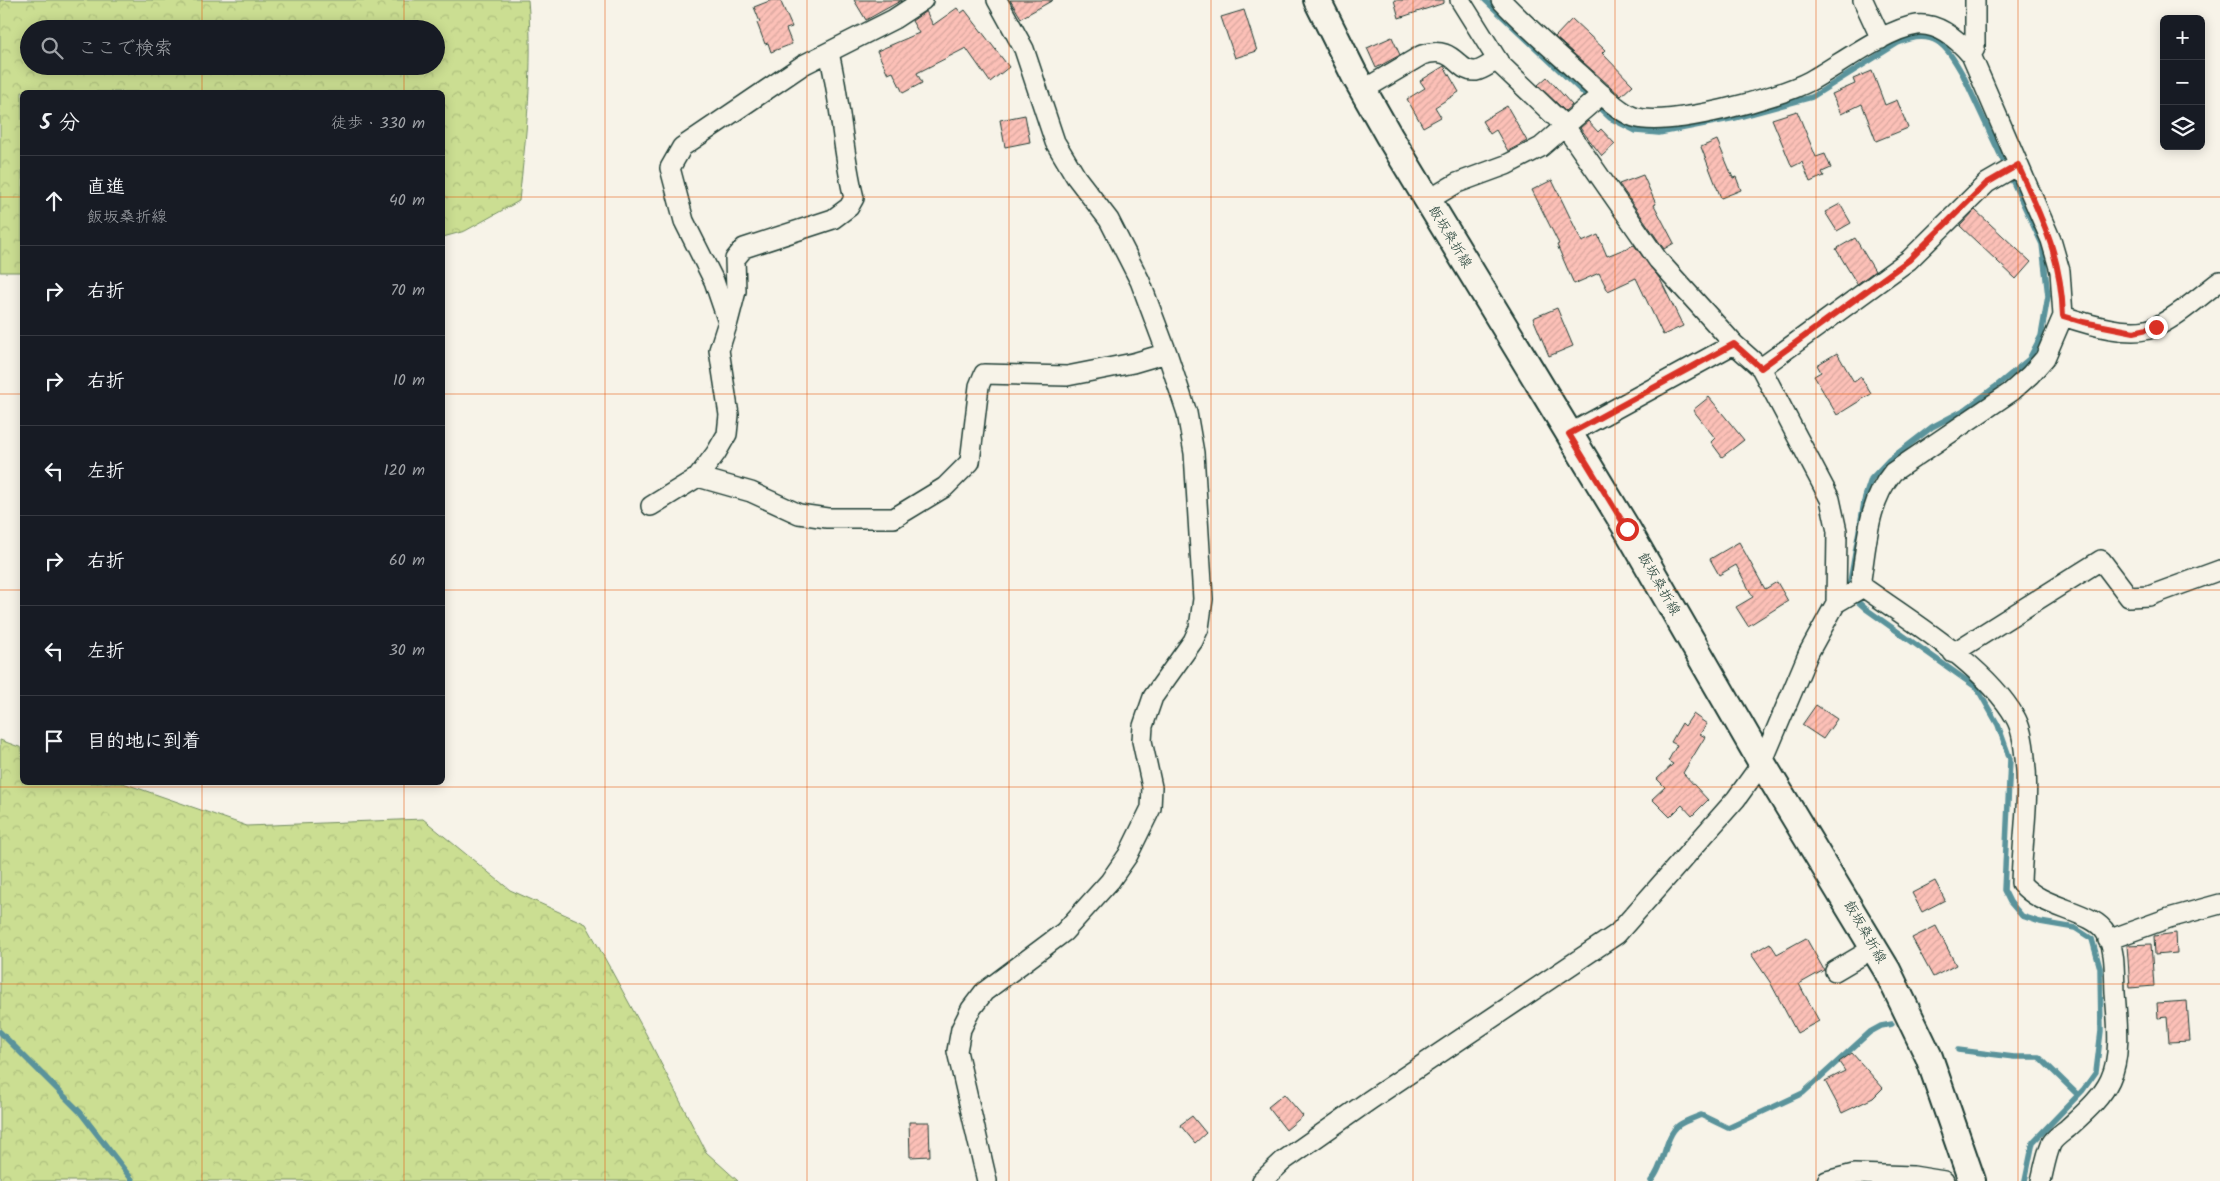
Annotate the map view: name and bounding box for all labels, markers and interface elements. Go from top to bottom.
map controls [2160,15,2205,150]
button: + [2160,15,2205,60]
search box [20,20,445,75]
icon: search [38,34,66,62]
text: ここで検索 [78,34,173,64]
button: − [2160,60,2205,105]
button: layers [2160,105,2205,150]
text: 5 分 [40,107,80,140]
text: 徒歩 · 330 m [331,111,425,136]
text: 直進 [87,173,125,203]
icon: ahead [40,187,68,215]
text: 40 m [389,188,425,213]
street label: 飯坂桑折線 [1423,201,1477,273]
text: 飯坂桑折線 [87,205,167,230]
icon: right [40,277,68,305]
text: 右折 [87,277,125,307]
text: 70 m [390,278,425,303]
route end [2145,316,2168,339]
icon: right [40,367,68,395]
text: 右折 [87,367,125,397]
text: 10 m [393,368,425,393]
icon: left [40,457,68,485]
text: 左折 [87,457,125,487]
text: 120 m [384,458,425,483]
route start [1616,518,1639,541]
icon: right [40,547,68,575]
text: 右折 [87,547,125,577]
text: 60 m [389,548,425,573]
street label: 飯坂桑折線 [1632,548,1686,620]
icon: left [40,637,68,665]
text: 左折 [87,637,125,667]
text: 30 m [389,638,425,663]
icon: arrive [40,727,68,755]
text: 目的地に到着 [87,727,201,757]
street label: 飯坂桑折線 [1838,896,1892,968]

